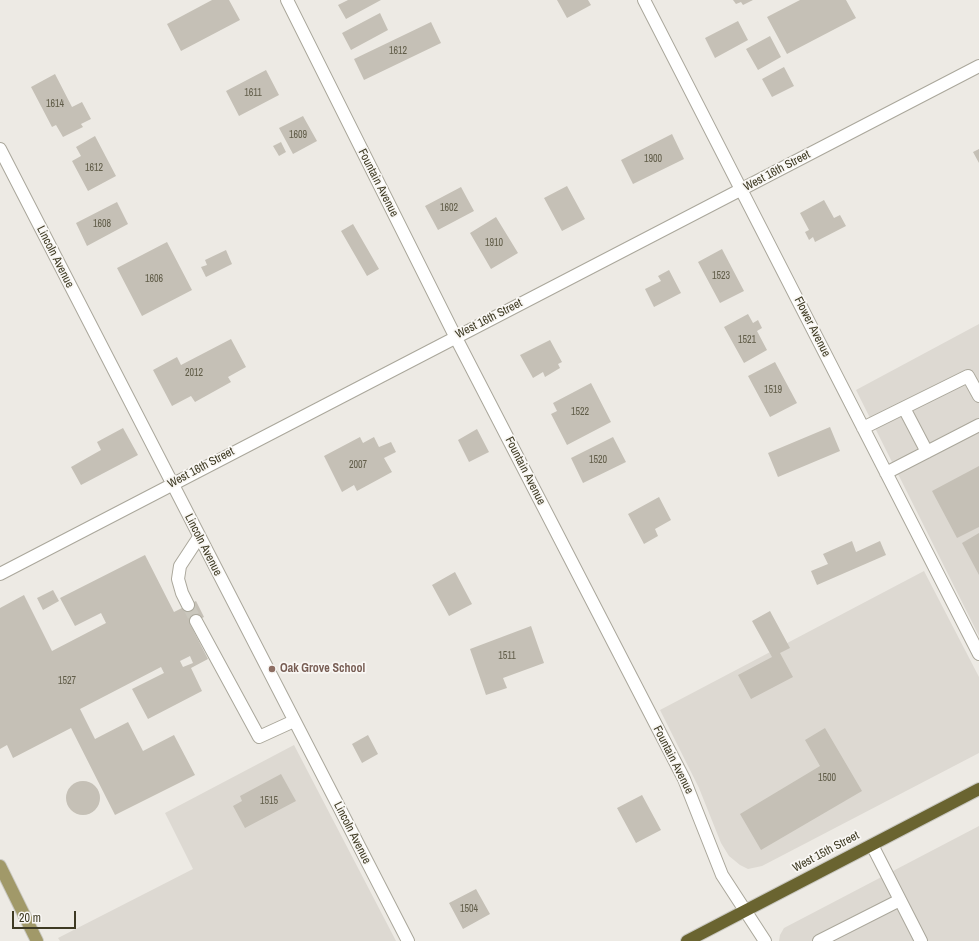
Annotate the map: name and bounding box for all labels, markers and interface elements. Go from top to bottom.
house number: 1612 [389,45,407,57]
house number: 1611 [244,87,262,99]
house number: 1614 [46,98,64,110]
house number: 1609 [289,129,307,141]
street label: Fountain Avenue [355,147,401,219]
street label: West 16th Street [741,147,813,195]
house number: 1900 [644,153,662,165]
house number: 1612 [85,162,103,174]
house number: 1602 [440,202,458,214]
house number: 1608 [93,218,111,230]
street label: Lincoln Avenue [33,224,77,290]
house number: 1910 [485,237,503,249]
house number: 1523 [712,270,730,282]
house number: 1606 [145,273,163,285]
street label: Flower Avenue [791,295,833,359]
street label: West 16th Street [453,296,525,342]
house number: 1521 [738,334,756,346]
house number: 2012 [185,367,203,379]
house number: 1519 [764,384,782,396]
house number: 1522 [571,406,589,418]
street label: Fountain Avenue [502,435,548,507]
street label: West 16th Street [165,444,237,492]
house number: 1520 [589,454,607,466]
house number: 2007 [349,459,367,471]
street label: Lincoln Avenue [181,512,225,578]
house number: 1511 [498,650,516,662]
place label: Oak Grove School [280,662,365,676]
marker: Oak Grove School [267,664,277,674]
house number: 1527 [58,675,76,687]
street label: Fountain Avenue [650,724,696,796]
house number: 1500 [818,772,836,784]
house number: 1515 [260,795,278,807]
street label: Lincoln Avenue [330,800,374,866]
street label: West 15th Street [790,828,862,876]
scale bar [14,903,78,929]
house number: 1504 [460,903,478,915]
text: 20 m [19,910,41,926]

